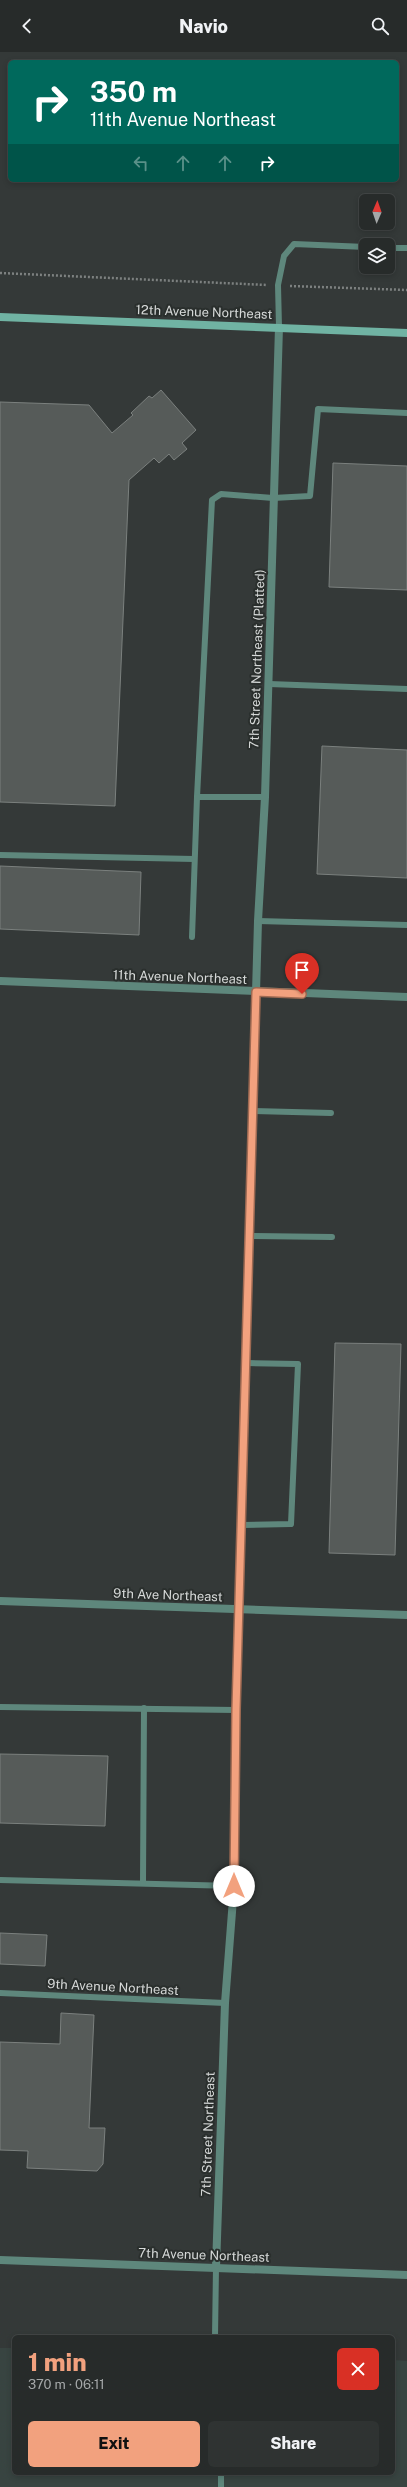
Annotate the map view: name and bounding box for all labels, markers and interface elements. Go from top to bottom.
icon: back [16,15,38,37]
icon: search [369,15,391,37]
text: Navio [179,16,228,37]
text: 350 m [90,75,177,108]
icon: right [24,76,76,128]
text: 11th Avenue Northeast [90,109,276,130]
icon: left [130,152,152,174]
icon: ahead [172,152,194,174]
icon: ahead [214,152,236,174]
icon: right [256,152,278,174]
north arrow [359,194,395,230]
map controls [359,194,395,274]
button: layers [359,238,395,274]
street label: 12th Avenue Northeast [135,302,273,322]
street label: 7th Street Northeast (Platted) [246,569,268,749]
pin [285,953,319,994]
icon: arrive [291,959,313,981]
street label: 11th Avenue Northeast [113,967,247,987]
street label: 9th Ave Northeast [113,1586,223,1604]
position arrow [213,1865,255,1907]
street label: 9th Avenue Northeast [47,1976,179,1998]
street label: 7th Street Northeast [198,2071,218,2197]
street label: 7th Avenue Northeast [138,2245,270,2265]
text: 1 min [28,2348,87,2376]
button: close [337,2348,379,2390]
text: 370 m · 06:11 [28,2377,105,2392]
button: Exit [28,2421,200,2467]
button: Share [208,2421,379,2467]

